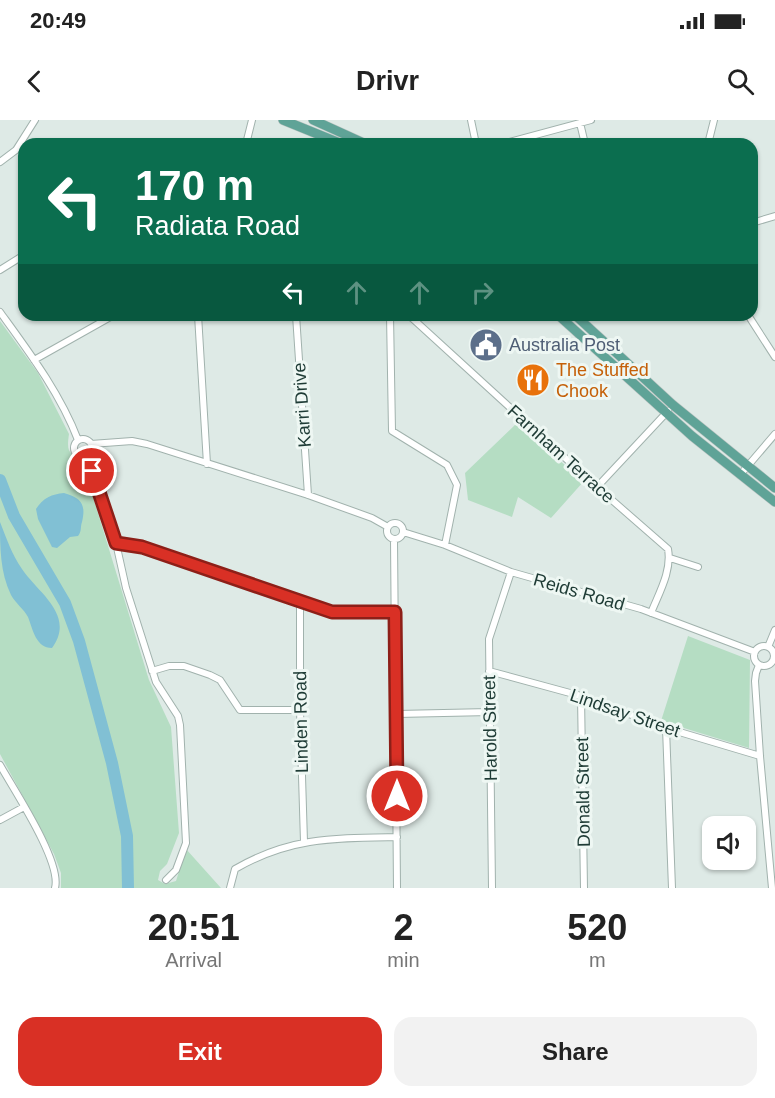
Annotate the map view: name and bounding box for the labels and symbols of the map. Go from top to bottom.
public building icon: Australia Post [468,327,504,363]
place label: Australia Post [509,335,620,355]
place label: The Stuffed Chook [556,360,649,401]
street label: Karri Drive [289,362,315,448]
restaurant icon: The Stuffed Chook [515,362,551,398]
street label: Farnham Terrace [504,401,618,507]
pin [66,445,117,496]
street label: Reids Road [531,569,627,615]
street label: Linden Road [290,671,312,773]
street label: Harold Street [479,675,501,781]
street label: Lindsay Street [567,685,683,741]
street label: Donald Street [572,737,594,847]
position arrow [365,764,429,828]

